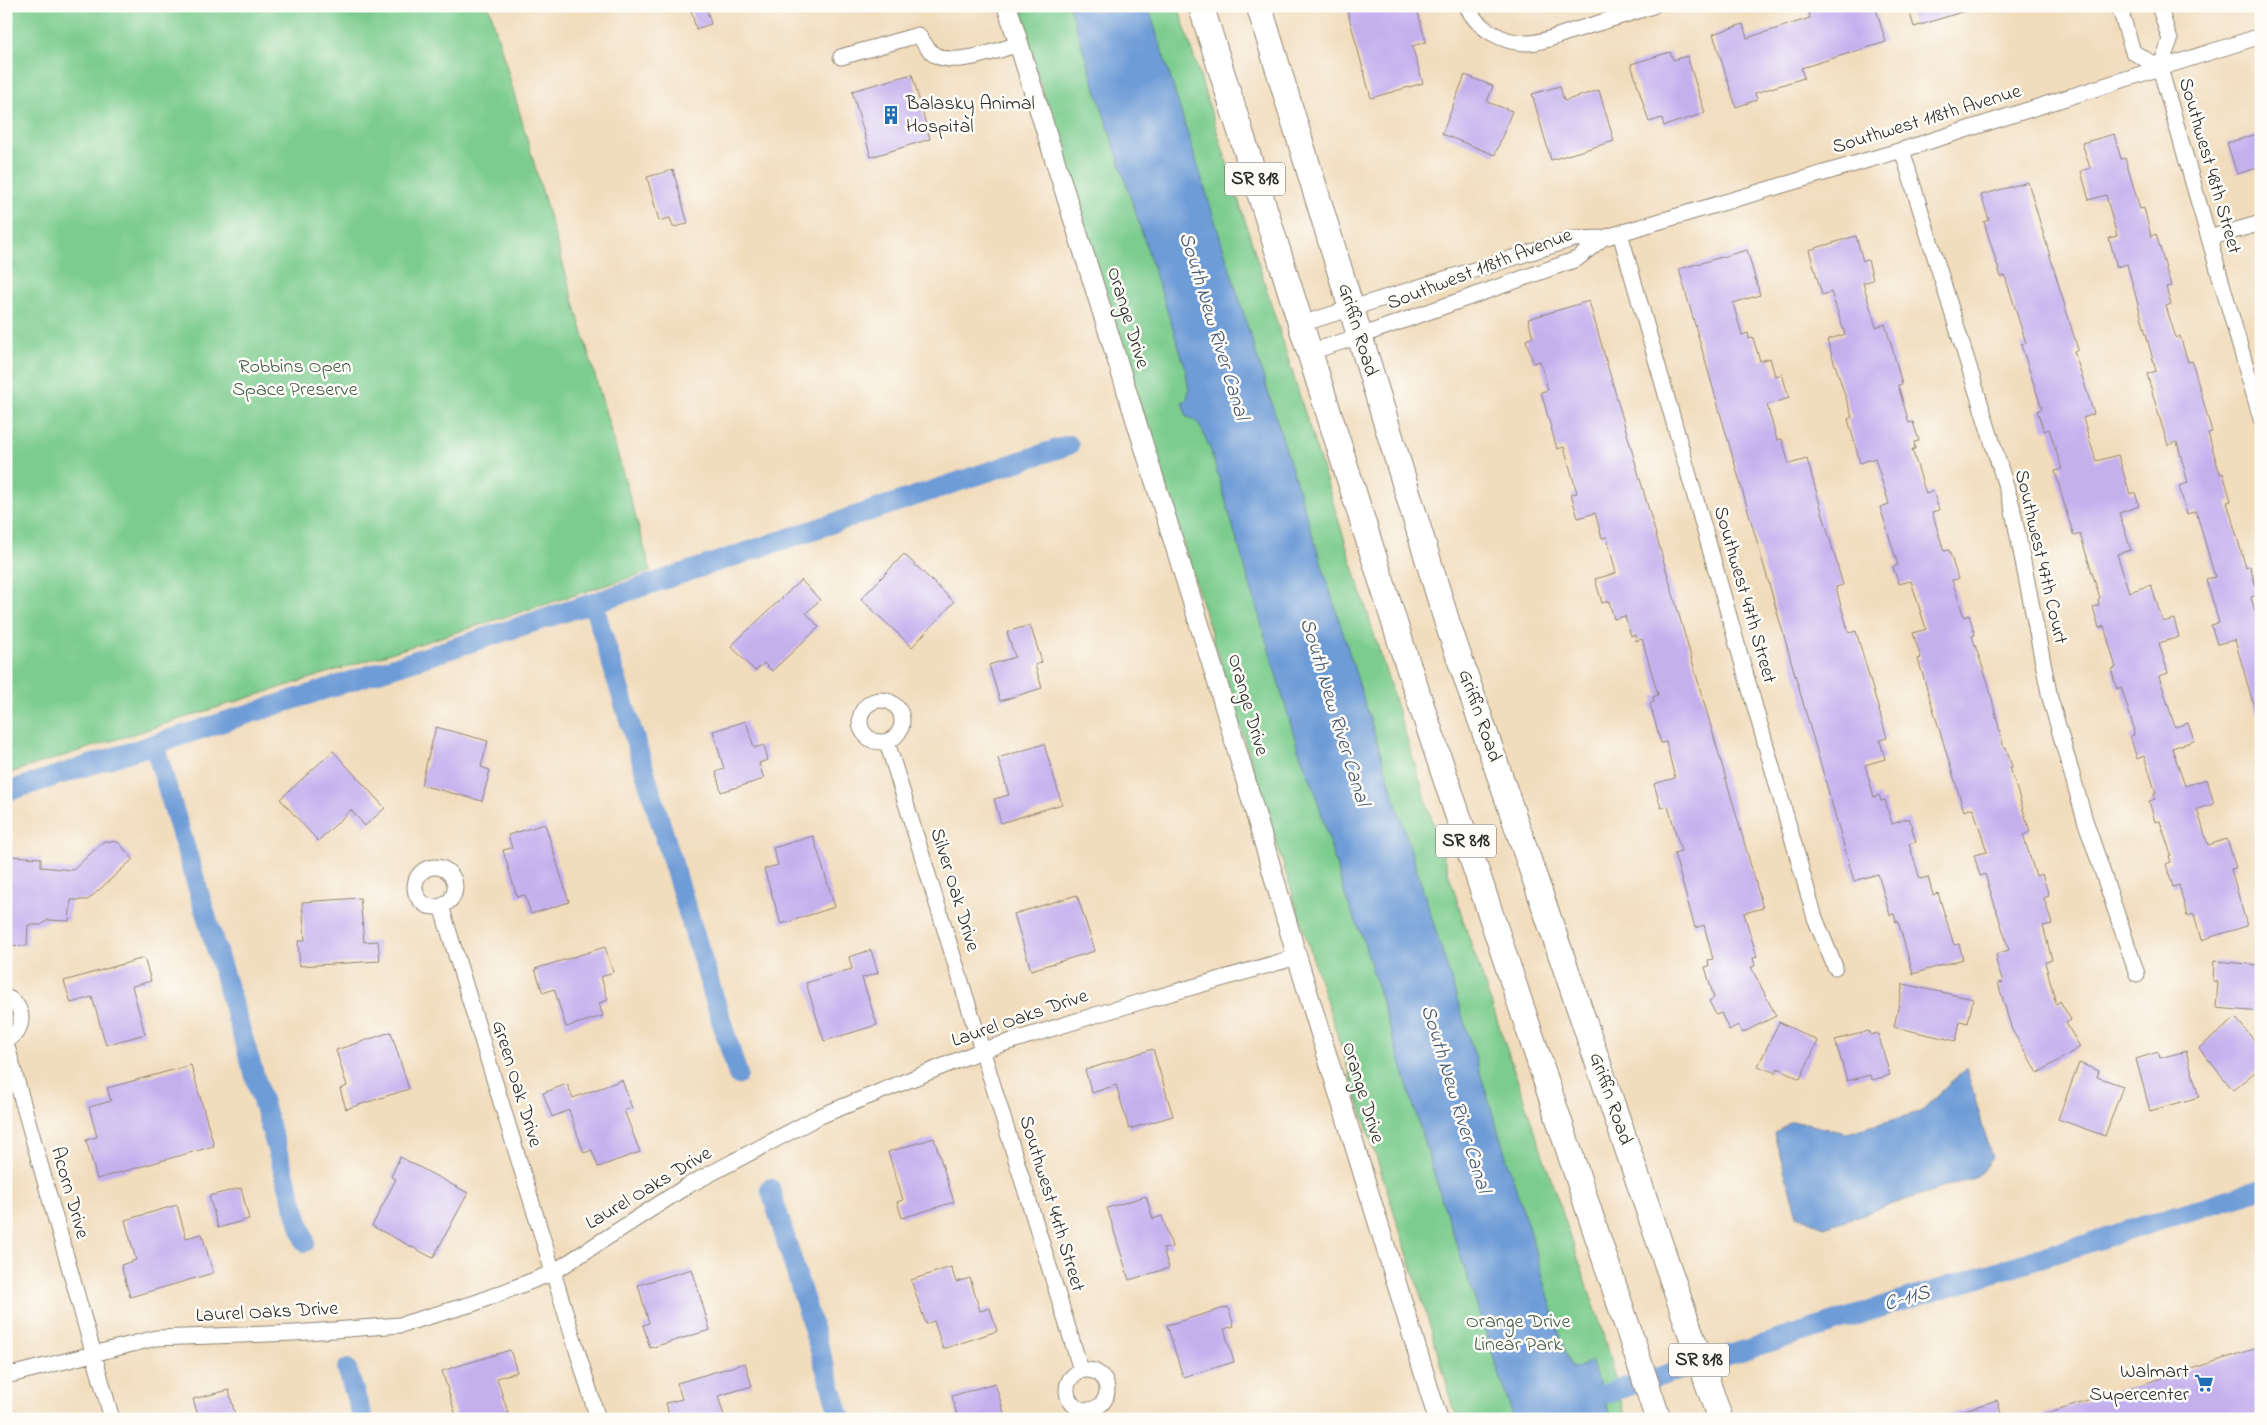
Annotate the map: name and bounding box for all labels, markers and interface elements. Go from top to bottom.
street label: Southwest 48th Street [2170,74,2248,258]
street label: Southwest 118th Avenue [1829,77,2025,163]
place label: Balasky Animal Hospital [905,90,1035,142]
building icon: Balasky Animal Hospital [880,104,902,126]
road number: SR 818 [1225,162,1285,195]
street label: Southwest 118th Avenue [1383,221,1577,319]
water label: South New River Canal [1170,229,1257,426]
street label: Orange Drive [1097,264,1156,373]
street label: Griffin Road [1329,280,1385,380]
park label: Robbins Open Space Preserve [232,353,358,405]
street label: Southwest 47th Court [2006,467,2074,647]
street label: Southwest 47th Street [1705,503,1783,687]
water label: South New River Canal [1291,615,1378,812]
street label: Orange Drive [1218,651,1275,760]
street label: Griffin Road [1450,666,1508,766]
road number: SR 818 [1436,824,1496,858]
street label: Silver Oak Drive [921,825,987,955]
street label: Laurel Oaks Drive [948,982,1092,1056]
water label: South New River Canal [1412,1002,1499,1199]
street label: Green Oak Drive [483,1017,549,1151]
street label: Orange Drive [1332,1039,1391,1148]
street label: Griffin Road [1581,1049,1639,1149]
street label: Southwest 44th Street [1010,1112,1092,1296]
street label: Laurel Oaks Drive [580,1140,718,1238]
street label: Acorn Drive [42,1144,96,1242]
water label: C-11S [1880,1278,1934,1320]
street label: Laurel Oaks Drive [195,1295,339,1331]
park label: Orange Drive Linear Park [1466,1308,1570,1360]
road number: SR 818 [1669,1344,1729,1376]
place label: Walmart Supercenter [2089,1358,2190,1410]
supermarket icon: Walmart Supercenter [2193,1372,2215,1394]

